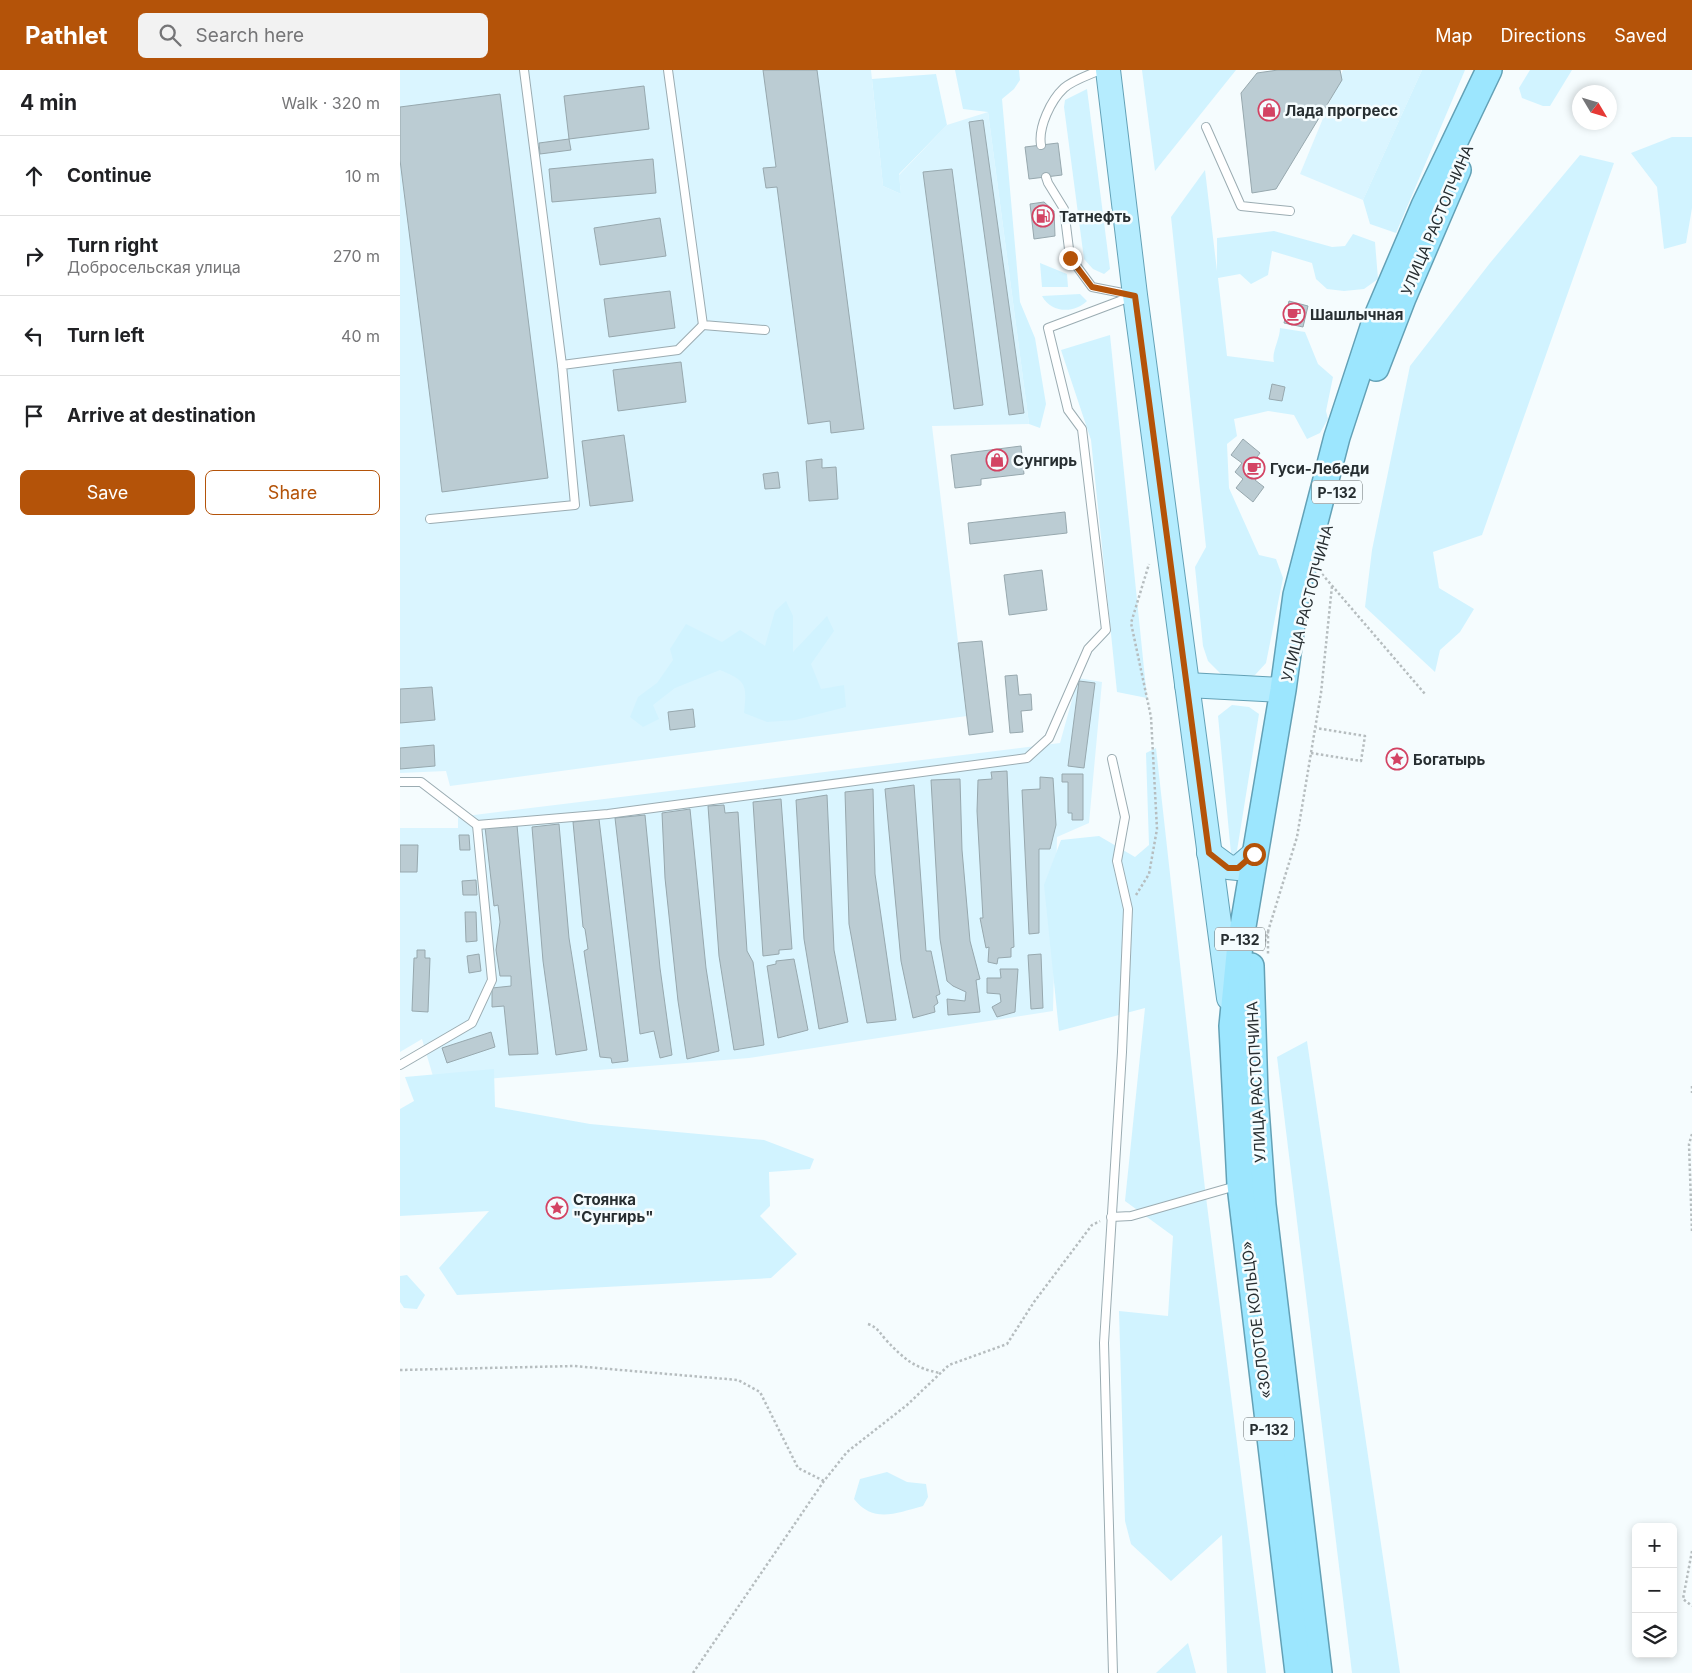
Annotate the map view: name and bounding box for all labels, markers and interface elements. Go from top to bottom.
search box [138,13,488,58]
text: Pathlet [25,21,108,50]
icon: search [156,21,184,49]
text: Search here [196,24,304,47]
text: Map [1435,25,1473,46]
text: Directions [1501,25,1586,46]
text: Saved [1614,25,1667,46]
north arrow [1572,85,1617,130]
text: 4 min [20,90,77,115]
text: Walk · 320 m [282,93,380,113]
shop icon: Лада прогресс [1257,98,1281,122]
place label: Лада прогресс [1285,101,1398,120]
street label: УЛИЦА РАСТОПЧИНА [1397,142,1477,298]
icon: ahead [20,162,48,190]
text: Continue [67,164,152,187]
text: 10 m [345,166,380,186]
fuel station icon: Татнефть [1031,204,1055,228]
place label: Татнефть [1059,207,1131,226]
text: Turn right [67,234,158,257]
icon: right [20,242,48,270]
text: 270 m [333,246,380,266]
route end [1059,247,1082,270]
text: Добросельская улица [67,257,241,277]
cafe icon: Шашлычная [1282,302,1306,326]
place label: Шашлычная [1310,305,1403,324]
icon: left [20,322,48,350]
text: Turn left [67,324,145,347]
text: 40 m [341,326,380,346]
icon: arrive [20,402,48,430]
text: Arrive at destination [67,404,256,427]
shop icon: Сунгирь [985,448,1009,472]
place label: Сунгирь [1013,451,1077,470]
cafe icon: Гуси-Лебеди [1242,456,1266,480]
place label: Гуси-Лебеди [1270,459,1369,478]
button: Save [20,470,195,515]
button: Share [205,470,380,515]
road number: Р-132 [1312,481,1362,504]
street label: УЛИЦА РАСТОПЧИНА [1277,522,1337,684]
place icon: Богатырь [1385,747,1409,771]
place label: Богатырь [1413,750,1486,769]
route start [1243,843,1266,866]
road number: Р-132 [1215,928,1265,951]
street label: УЛИЦА РАСТОПЧИНА [1242,1001,1270,1163]
place label: Стоянка "Сунгирь" [573,1190,654,1226]
place icon: Стоянка "Сунгирь" [545,1196,569,1220]
street label: «ЗОЛОТОЕ КОЛЬЦО» [1237,1240,1275,1400]
road number: Р-132 [1244,1418,1294,1440]
map controls [1632,1523,1677,1658]
button: + [1632,1523,1677,1568]
button: − [1632,1568,1677,1613]
button: layers [1632,1613,1677,1658]

